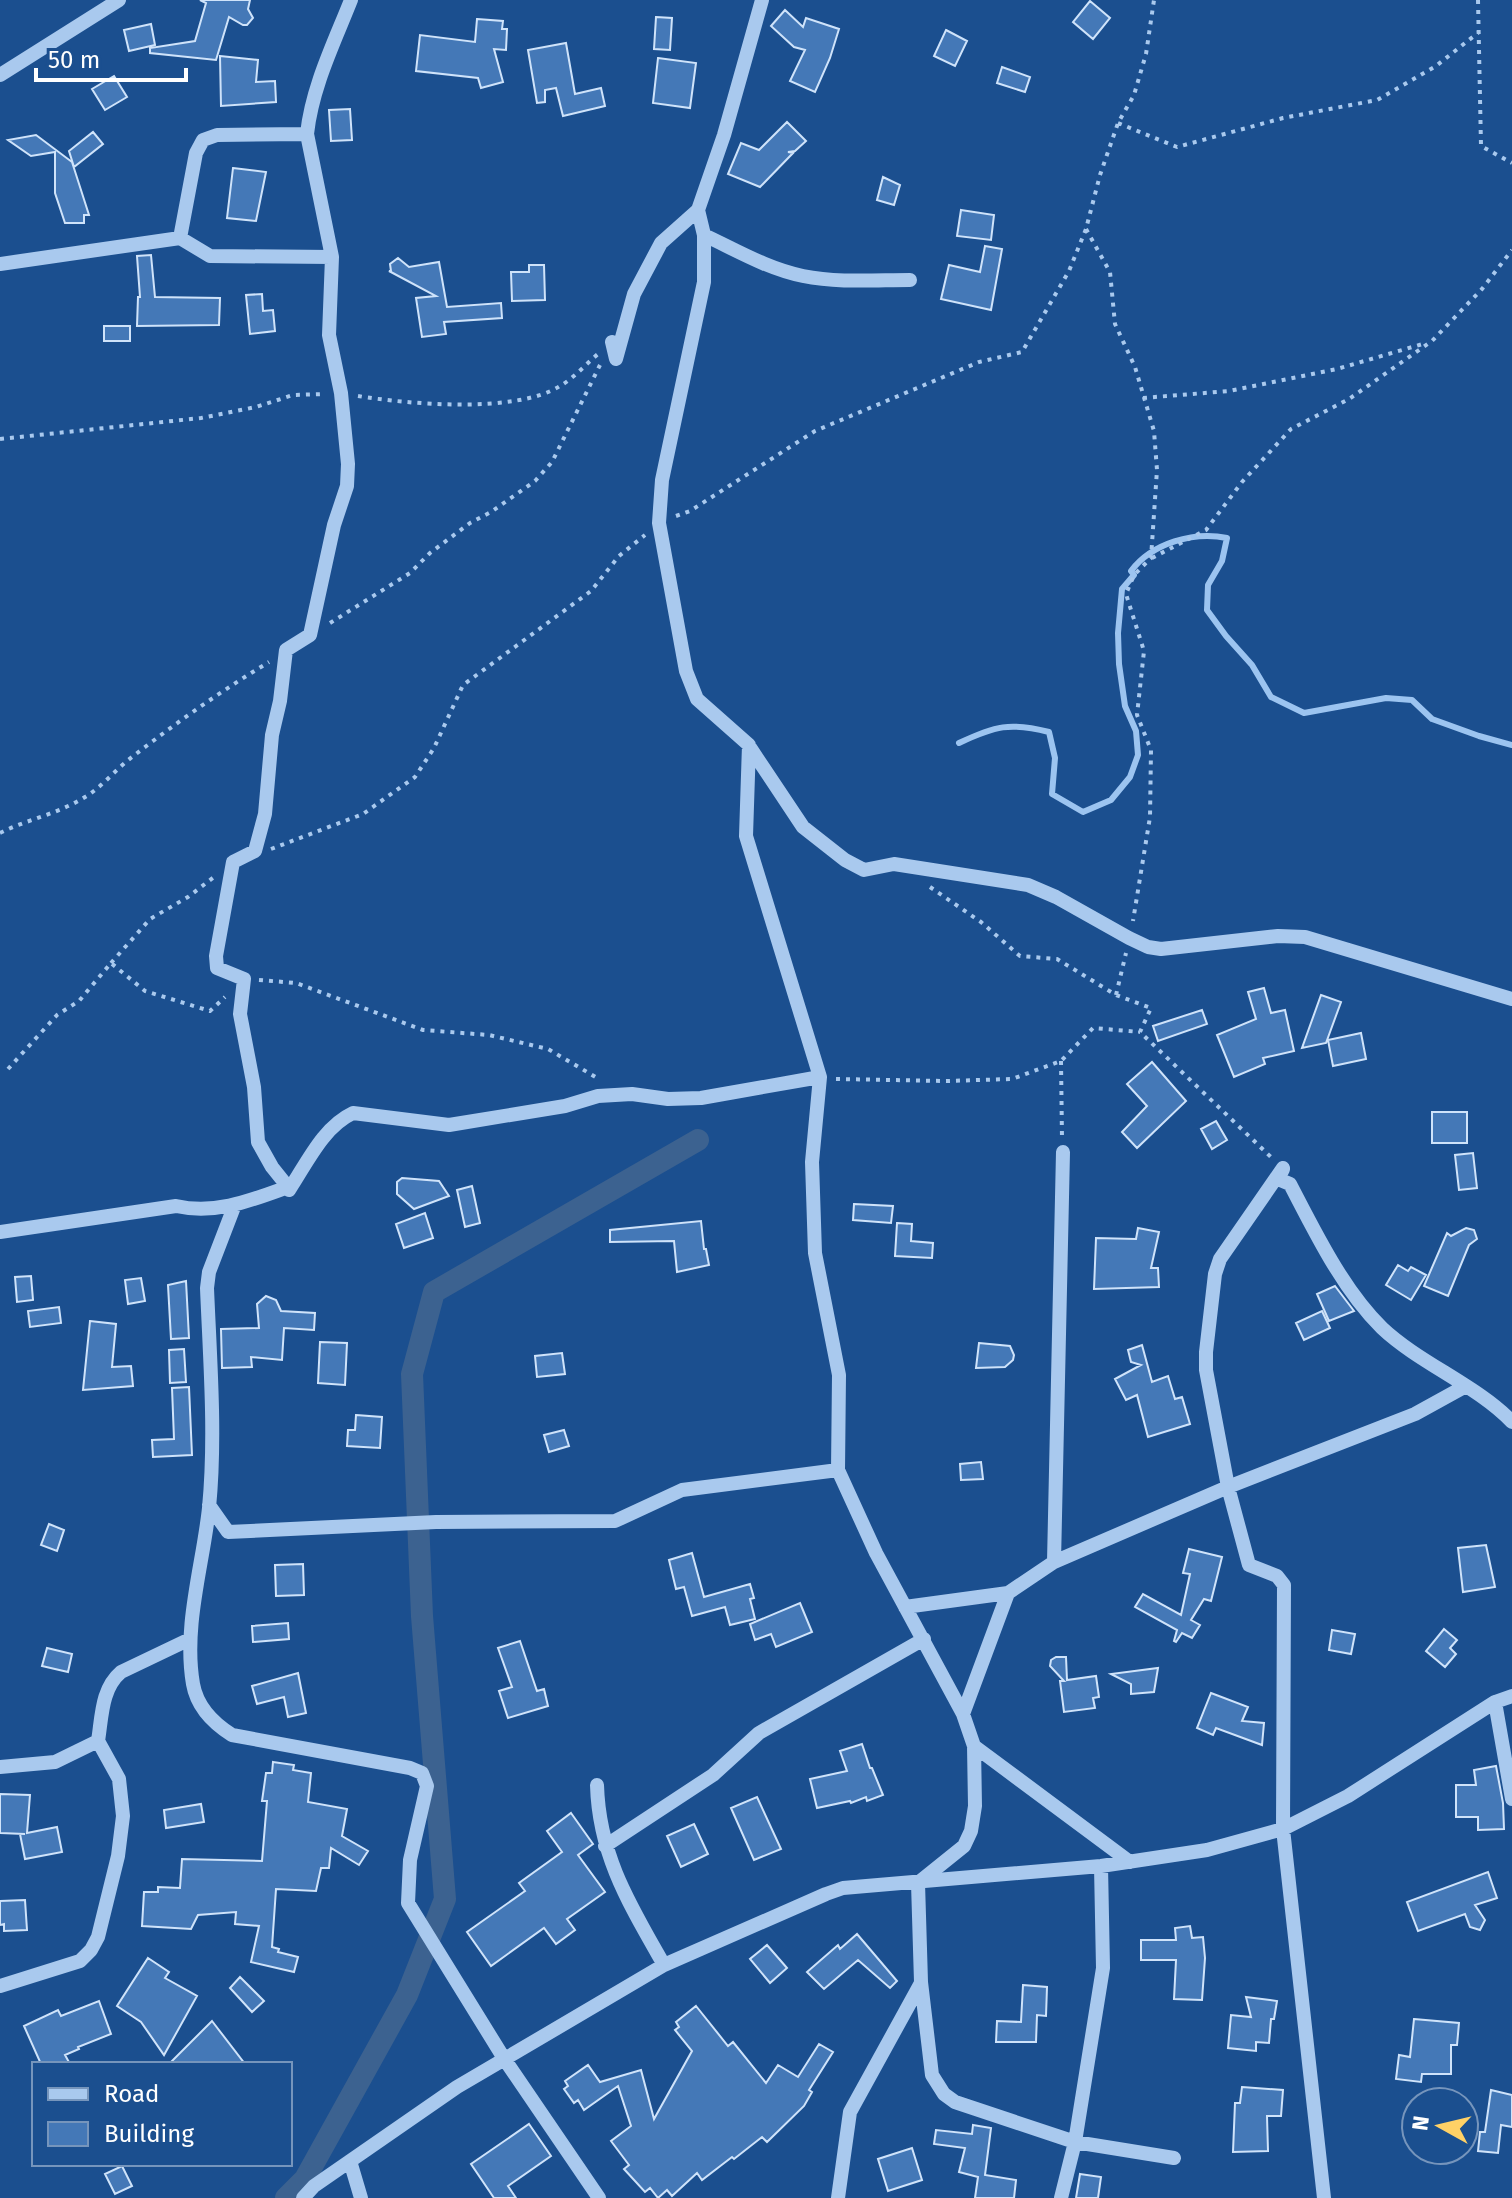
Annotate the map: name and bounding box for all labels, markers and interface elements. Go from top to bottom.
scale bar [36,32,186,82]
text: 50 m [48,46,100,74]
legend [32,2062,292,2166]
text: Road [104,2080,159,2108]
north arrow [1400,2086,1480,2166]
text: N [1406,2114,1435,2132]
text: Building [104,2120,194,2148]

